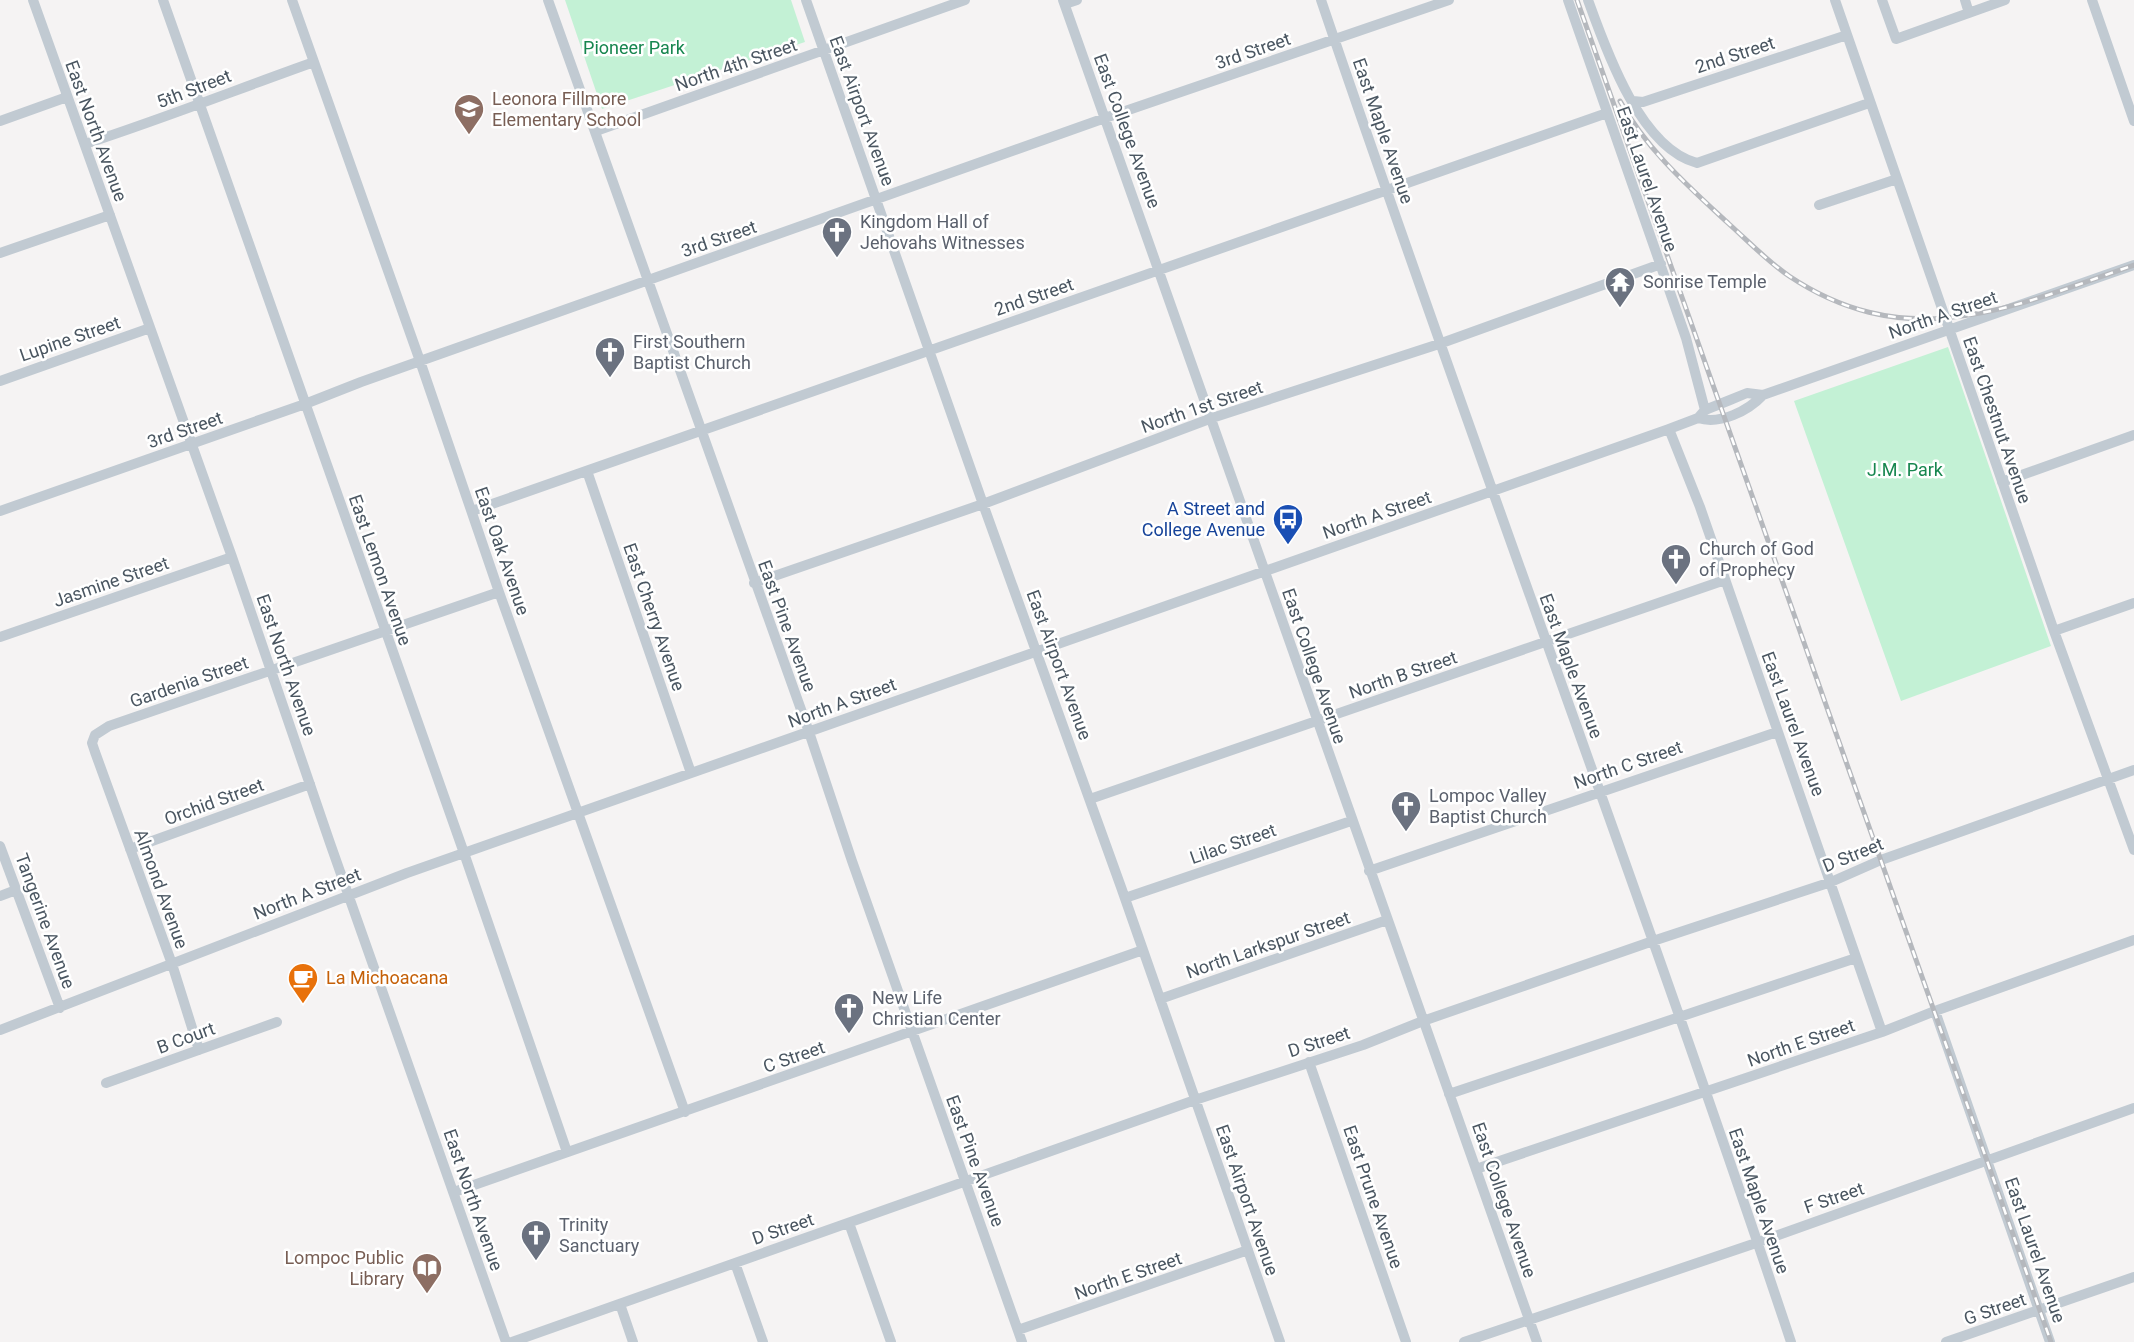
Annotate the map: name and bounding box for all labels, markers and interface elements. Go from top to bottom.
street label: 3rd Street [1212,28,1293,73]
street label: 2nd Street [1693,32,1777,77]
street label: East Airport Avenue [826,33,899,189]
street label: North 4th Street [672,34,800,95]
park label: Pioneer Park [583,37,686,58]
street label: East College Avenue [1090,51,1165,211]
street label: East Maple Avenue [1349,55,1418,206]
street label: East North Avenue [61,57,132,204]
street label: 5th Street [154,65,234,112]
place label: Leonora Fillmore Elementary School [492,88,641,130]
school or university icon: Leonora Fillmore Elementary School [452,92,486,136]
street label: East Laurel Avenue [1613,103,1682,254]
place label: Kingdom Hall of Jehovahs Witnesses [860,211,1025,253]
church icon: Kingdom Hall of Jehovahs Witnesses [820,215,854,259]
street label: 3rd Street [678,216,759,261]
temple icon: Sonrise Temple [1603,265,1637,309]
place label: Sonrise Temple [1643,271,1767,292]
street label: 2nd Street [992,273,1076,320]
street label: North A Street [1886,286,2000,343]
street label: Lupine Street [17,311,123,366]
place label: First Southern Baptist Church [633,331,751,373]
street label: East Chestnut Avenue [1959,334,2036,506]
church icon: First Southern Baptist Church [593,335,627,379]
street label: North 1st Street [1138,376,1265,437]
street label: 3rd Street [144,407,225,452]
park label: J.M. Park [1867,459,1944,480]
street label: East Oak Avenue [471,484,534,618]
street label: North A Street [1320,486,1434,543]
street label: East Lemon Avenue [345,492,416,648]
place label: A Street and College Avenue [1142,498,1265,540]
bus stop icon: A Street and College Avenue [1271,502,1305,546]
place label: Church of God of Prophecy [1699,538,1814,580]
street label: East Cherry Avenue [619,540,690,694]
church icon: Church of God of Prophecy [1659,542,1693,586]
street label: Jasmine Street [50,552,171,611]
street label: East Pine Avenue [754,557,821,694]
street label: East College Avenue [1278,585,1351,746]
street label: East Airport Avenue [1023,587,1096,743]
street label: East North Avenue [252,591,321,738]
street label: East Maple Avenue [1536,591,1607,741]
street label: North B Street [1346,646,1460,703]
street label: East Laurel Avenue [1758,649,1829,799]
street label: Gardenia Street [127,651,251,712]
street label: North A Street [785,673,899,732]
street label: North C Street [1571,736,1685,793]
street label: Orchid Street [161,774,266,829]
place label: Lompoc Valley Baptist Church [1429,785,1547,827]
church icon: Lompoc Valley Baptist Church [1389,789,1423,833]
street label: Lilac Street [1187,819,1279,868]
street label: Almond Avenue [130,826,193,951]
street label: D Street [1819,833,1886,876]
street label: Tangerine Avenue [11,850,80,991]
street label: North A Street [250,863,364,924]
street label: North Larkspur Street [1183,907,1353,982]
cafe icon: La Michoacana [286,961,320,1005]
place label: La Michoacana [326,967,448,988]
place label: New Life Christian Center [872,987,1001,1029]
church icon: New Life Christian Center [832,991,866,1035]
street label: North E Street [1744,1014,1857,1071]
street label: B Court [154,1017,218,1058]
street label: D Street [1285,1022,1353,1061]
street label: C Street [760,1036,827,1077]
street label: East Pine Avenue [942,1092,1009,1229]
street label: East College Avenue [1468,1119,1541,1280]
street label: East Airport Avenue [1212,1122,1283,1278]
street label: East Prune Avenue [1339,1123,1408,1271]
street label: East Maple Avenue [1725,1125,1794,1276]
street label: East North Avenue [439,1126,508,1273]
street label: East Laurel Avenue [2001,1174,2070,1325]
street label: F Street [1801,1177,1867,1218]
street label: D Street [749,1208,817,1249]
place label: Trinity Sanctuary [559,1214,640,1256]
church icon: Trinity Sanctuary [519,1218,553,1262]
place label: Lompoc Public Library [284,1247,404,1289]
street label: North E Street [1071,1247,1184,1304]
library icon: Lompoc Public Library [410,1251,444,1295]
street label: G Street [1961,1288,2029,1329]

